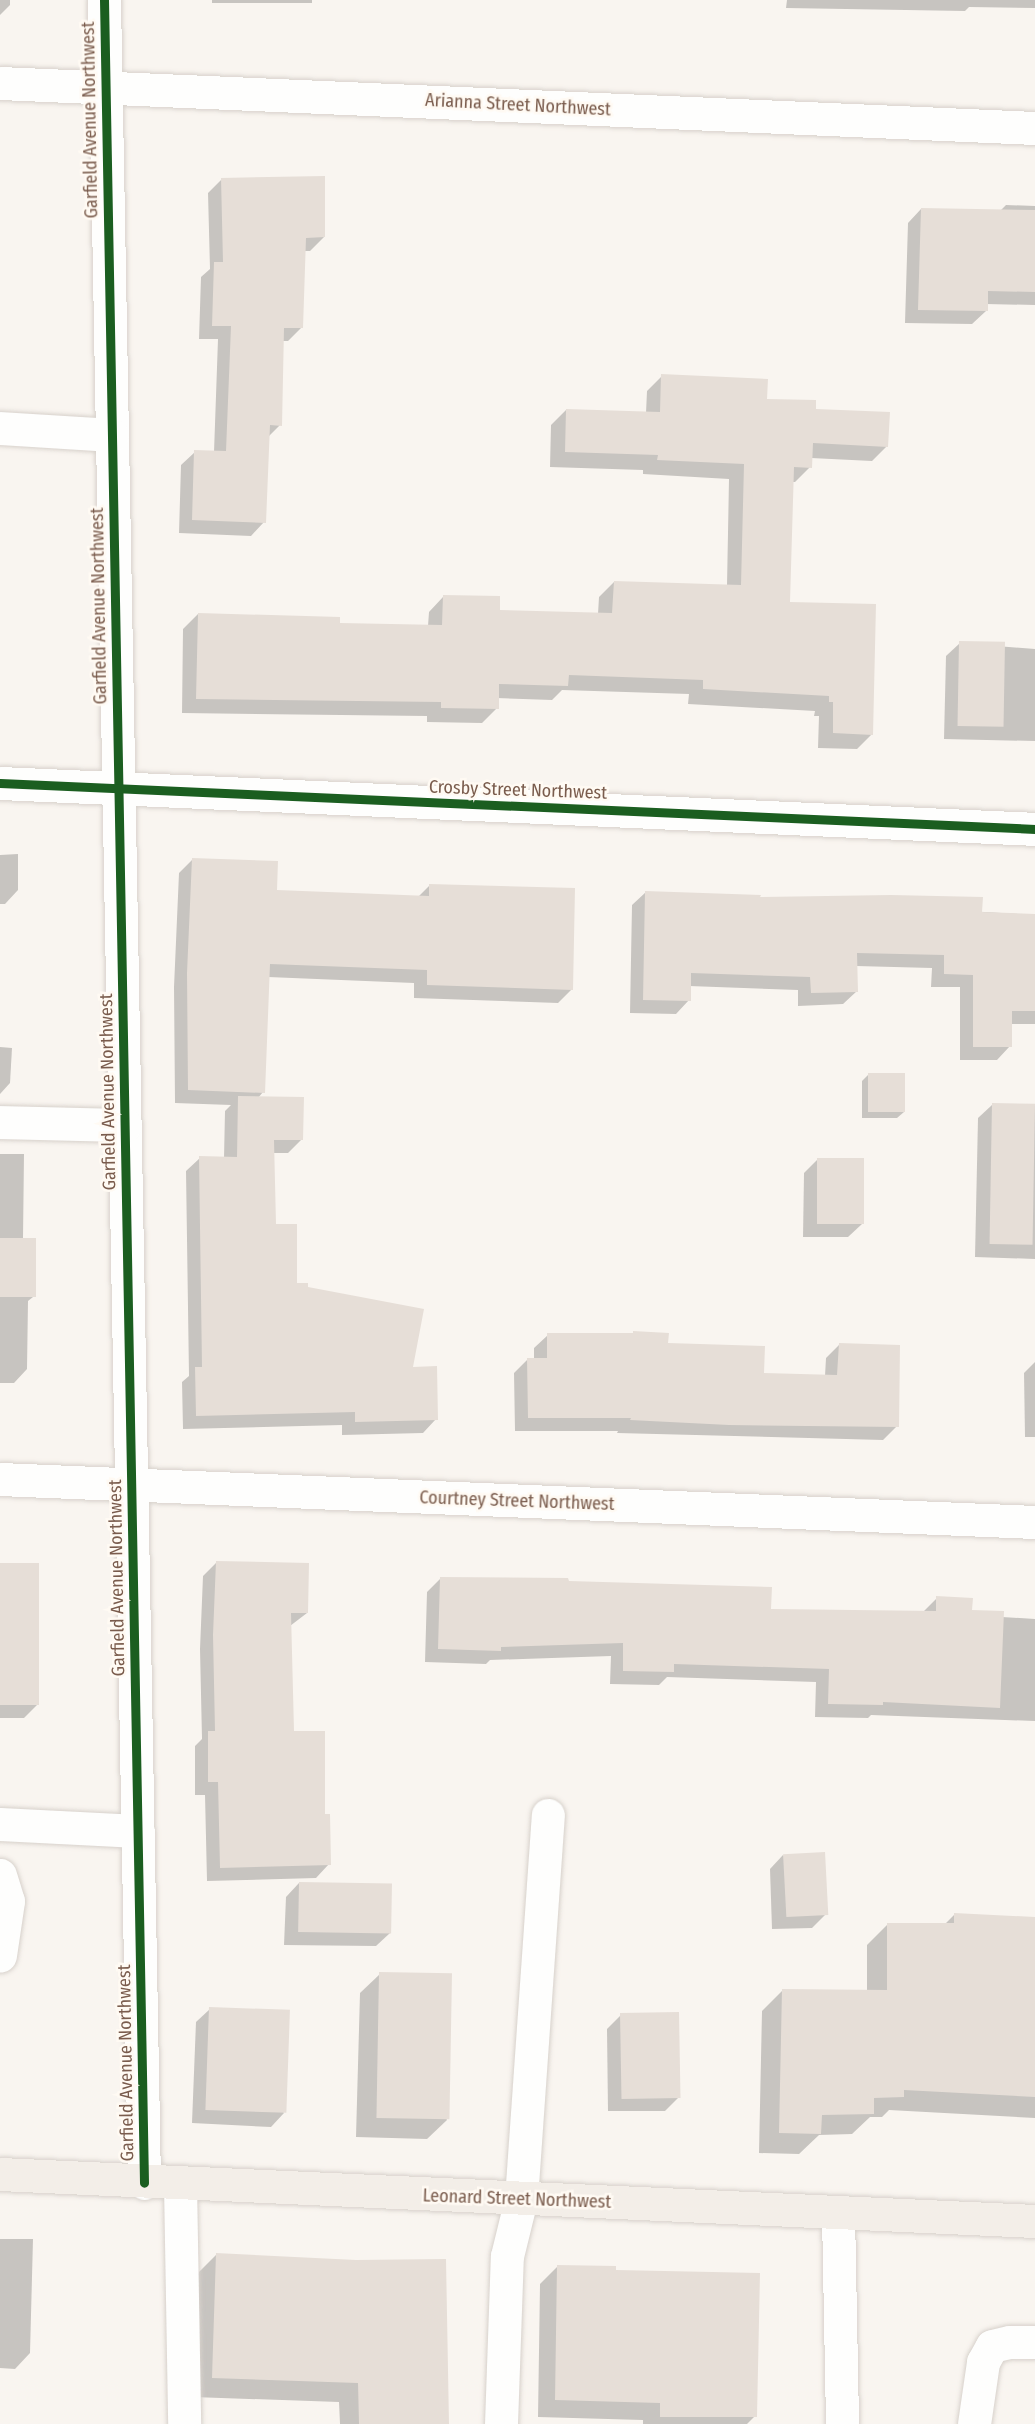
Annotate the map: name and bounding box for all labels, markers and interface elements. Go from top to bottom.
street label: Garfield Avenue Northwest [77,21,103,219]
street label: Arianna Street Northwest [425,89,611,121]
street label: Garfield Avenue Northwest [86,507,112,705]
street label: Crosby Street Northwest [428,776,608,804]
street label: Garfield Avenue Northwest [95,993,121,1191]
street label: Garfield Avenue Northwest [104,1479,130,1677]
street label: Courtney Street Northwest [419,1487,615,1515]
street label: Garfield Avenue Northwest [113,1964,139,2162]
street label: Leonard Street Northwest [422,2185,612,2213]

